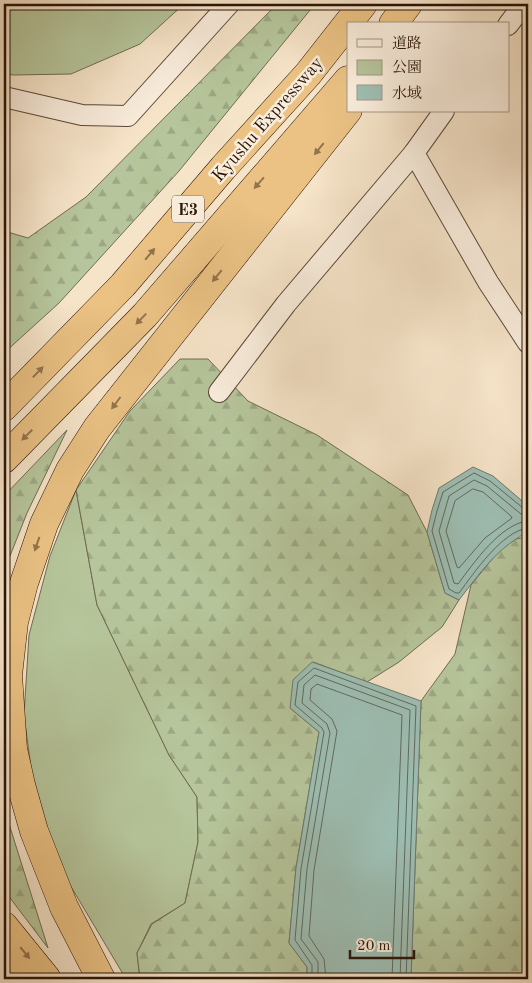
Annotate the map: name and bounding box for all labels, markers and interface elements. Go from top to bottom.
legend [347,22,510,112]
text: 道路 [392,35,422,52]
street label: Kyushu Expressway [209,53,327,186]
text: 公園 [392,59,422,76]
text: 水域 [392,85,422,102]
one-way arrow [313,142,324,155]
one-way arrow [254,177,265,189]
road number: E3 [172,195,204,222]
one-way arrow [144,248,155,261]
one-way arrow [212,269,223,282]
one-way arrow [135,313,147,325]
one-way arrow [32,366,44,378]
one-way arrow [111,396,122,409]
one-way arrow [21,429,33,441]
one-way arrow [33,537,41,552]
scale bar [350,928,413,960]
text: 20 m [357,939,391,954]
one-way arrow [20,946,31,959]

